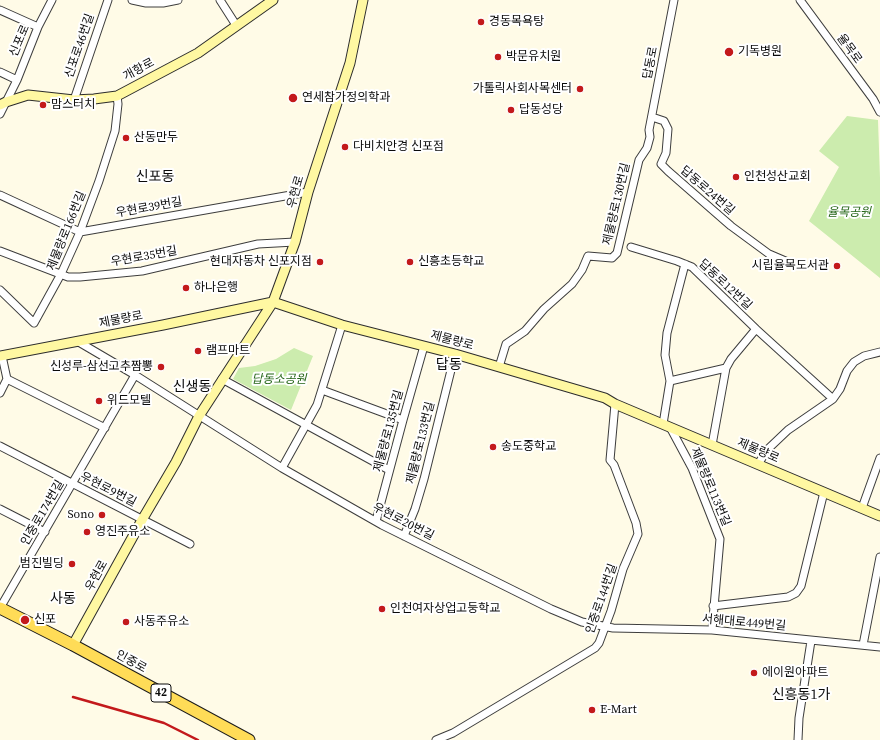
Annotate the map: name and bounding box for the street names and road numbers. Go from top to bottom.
street label: 신포로46번길 [62,12,98,80]
street label: 신포로 [7,23,33,59]
street label: 율목로 [833,31,865,67]
street label: 답동로 [641,45,661,81]
street label: 개항로 [121,56,157,84]
street label: 제물량로130번길 [601,161,633,247]
street label: 답동로24번길 [677,164,737,218]
street label: 우현로 [285,174,307,210]
street label: 제물량로166번길 [45,189,89,273]
street label: 우현로39번길 [115,195,183,221]
street label: 우현로35번길 [110,244,178,270]
street label: 답동로12번길 [696,257,754,313]
street label: 제물량로 [98,309,144,331]
street label: 제물량로 [429,328,475,354]
street label: 제물량로135번길 [371,388,407,474]
street label: 제물량로133번길 [404,400,438,486]
street label: 제물량로 [735,436,781,466]
street label: 제물량로113번길 [687,445,733,529]
street label: 우현로9번길 [77,470,139,510]
street label: 인중로174번길 [18,478,68,548]
street label: 우현로20번길 [370,500,436,544]
street label: 우현로 [83,558,111,594]
street label: 인중로144번길 [583,562,621,636]
street label: 서해대로449번길 [701,612,787,634]
street label: 인중로 [113,648,149,676]
road number: 42 [151,684,171,702]

